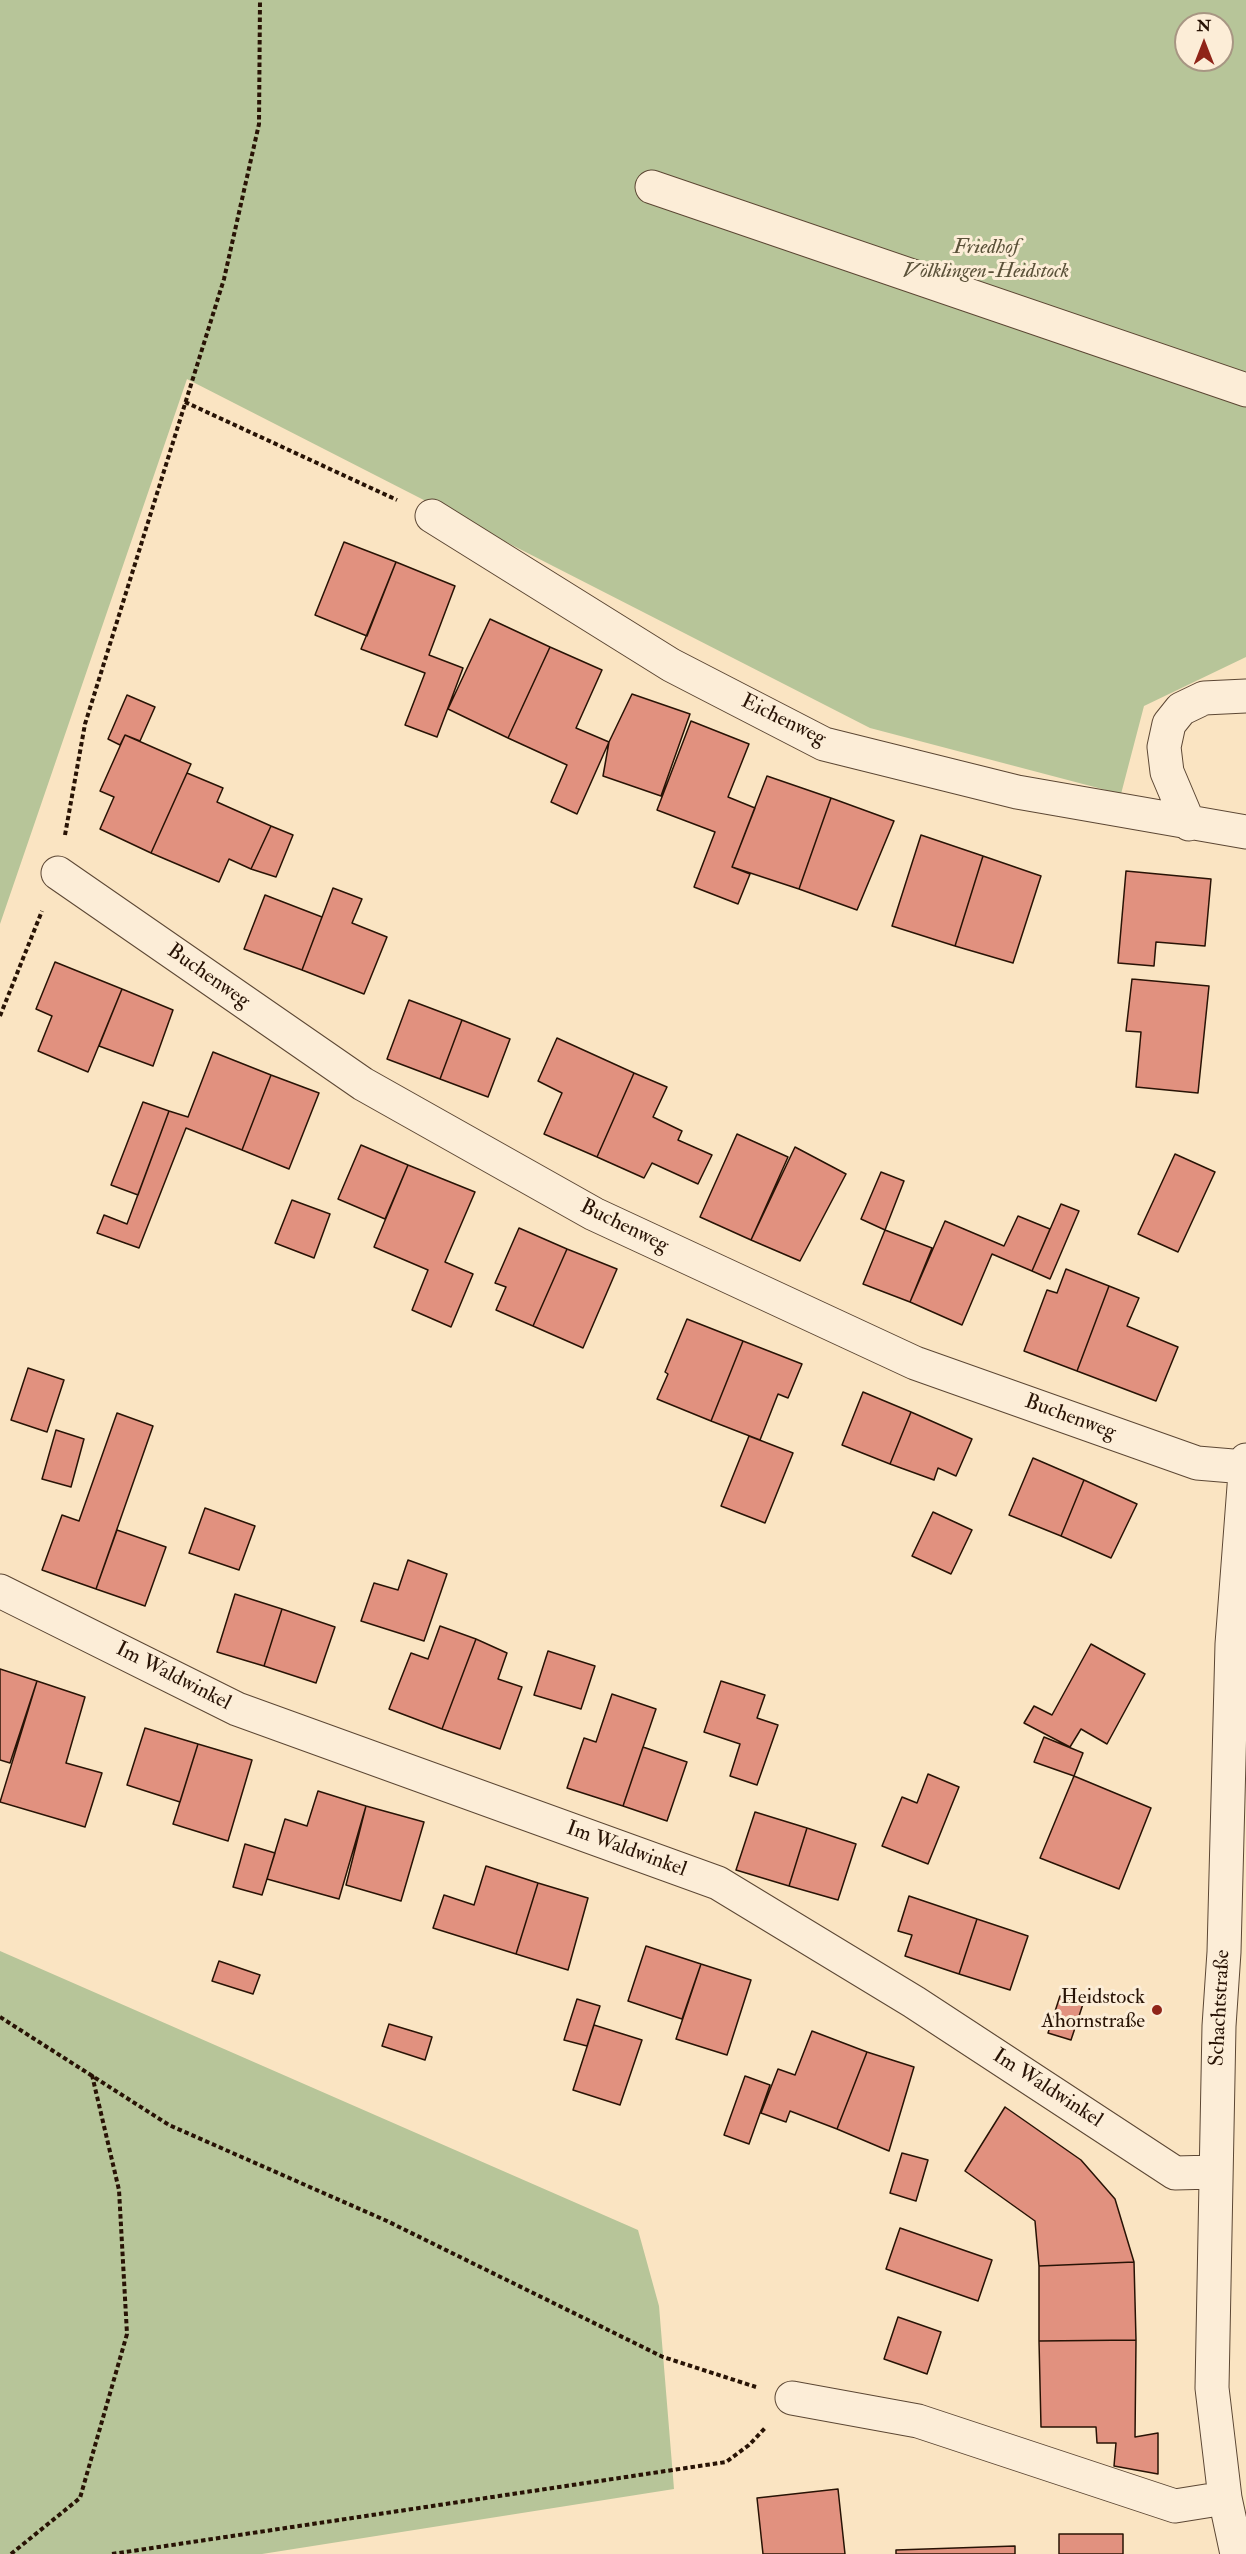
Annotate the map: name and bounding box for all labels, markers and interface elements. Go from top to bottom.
north arrow [1174,12,1234,72]
text: N [1197,16,1211,36]
park label: Friedhof Völklingen-Heidstock [903,235,1069,285]
street label: Eichenweg [736,690,830,752]
street label: Buchenweg [162,939,254,1015]
street label: Buchenweg [576,1195,672,1259]
street label: Buchenweg [1021,1390,1119,1446]
street label: Im Waldwinkel [111,1637,235,1717]
street label: Im Waldwinkel [562,1817,690,1883]
street label: Schachtstraße [1205,1949,1237,2067]
place label: Heidstock Ahornstraße [1041,1985,1145,2035]
marker: Heidstock Ahornstraße [1150,2003,1164,2017]
street label: Im Waldwinkel [987,2044,1107,2134]

